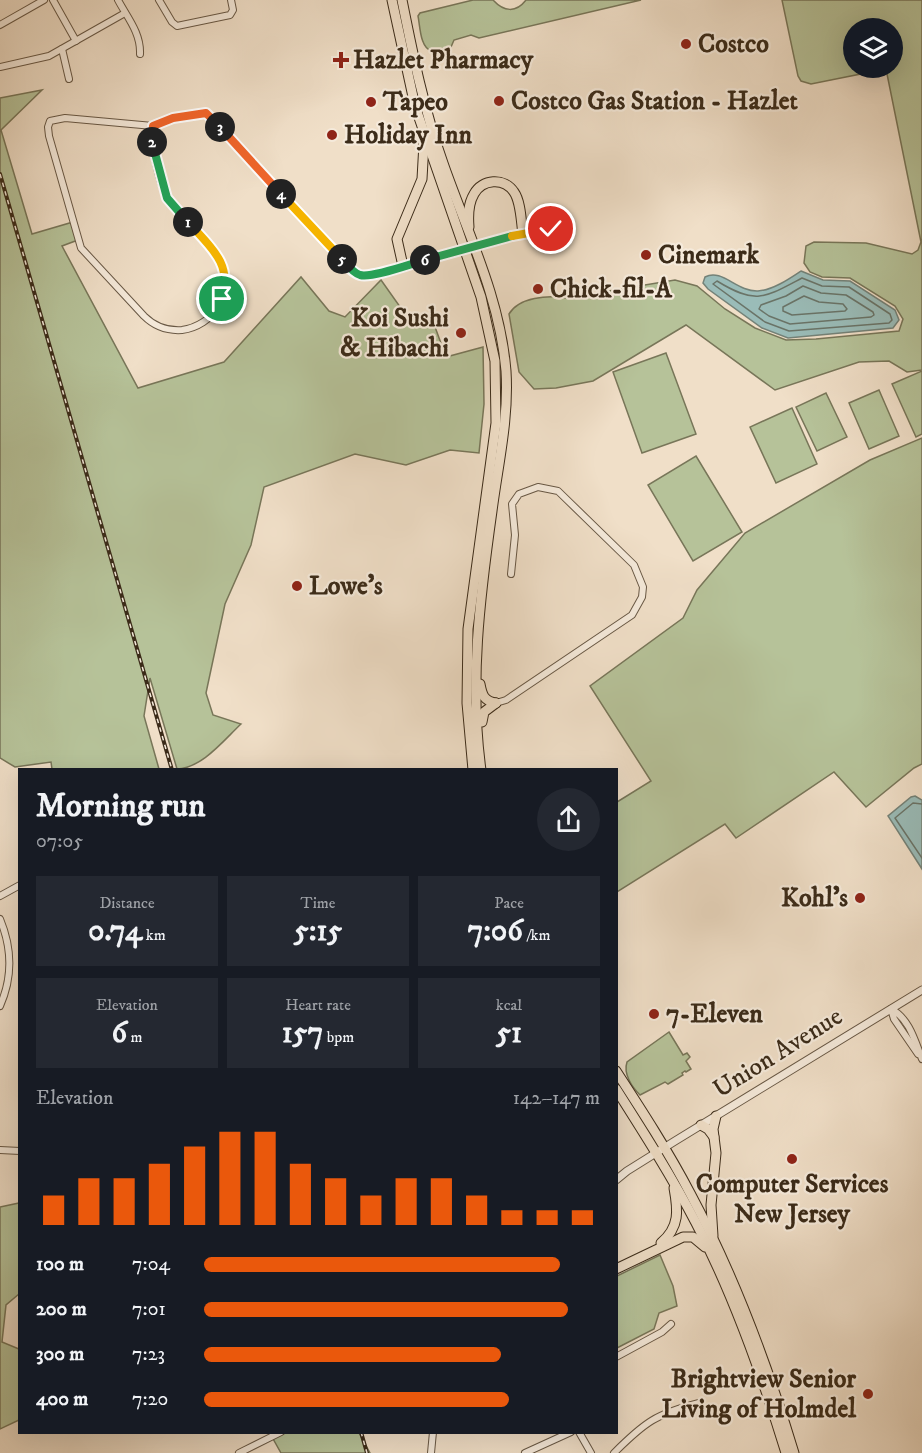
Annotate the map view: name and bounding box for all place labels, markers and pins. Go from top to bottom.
place label: Costco [698,28,769,61]
marker: Costco [679,37,693,51]
place label: Hazlet Pharmacy [353,44,534,77]
marker: Hazlet Pharmacy [334,53,348,67]
place label: Costco Gas Station - Hazlet [511,85,798,118]
place label: Tapeo [382,86,448,119]
marker: Costco Gas Station - Hazlet [492,94,506,108]
marker: Tapeo [364,95,378,109]
pin: 3 [205,112,235,142]
place label: Holiday Inn [344,119,473,152]
pin: 2 [137,127,167,157]
marker: Holiday Inn [325,128,339,142]
pin: 4 [266,179,296,209]
pin [525,203,576,254]
pin: 1 [173,207,203,237]
place label: Cinemark [658,239,760,272]
pin: 5 [327,244,357,274]
pin: 6 [410,245,440,275]
marker: Cinemark [639,248,653,262]
pin [196,273,247,324]
place label: Chick-fil-A [550,273,673,306]
marker: Chick-fil-A [531,282,545,296]
place label: Koi Sushi & Hibachi [340,302,449,365]
marker: Koi Sushi & Hibachi [454,326,468,340]
place label: Lowe's [309,570,383,603]
marker: Lowe's [290,579,304,593]
place label: Kohl's [781,882,848,915]
marker: Kohl's [853,891,867,905]
place label: 7-Eleven [666,998,763,1031]
marker: 7-Eleven [647,1007,661,1021]
marker: Computer Services New Jersey [785,1152,799,1166]
place label: Computer Services New Jersey [696,1168,889,1231]
place label: Brightview Senior Living of Holmdel [661,1363,857,1426]
marker: Brightview Senior Living of Holmdel [861,1387,875,1401]

